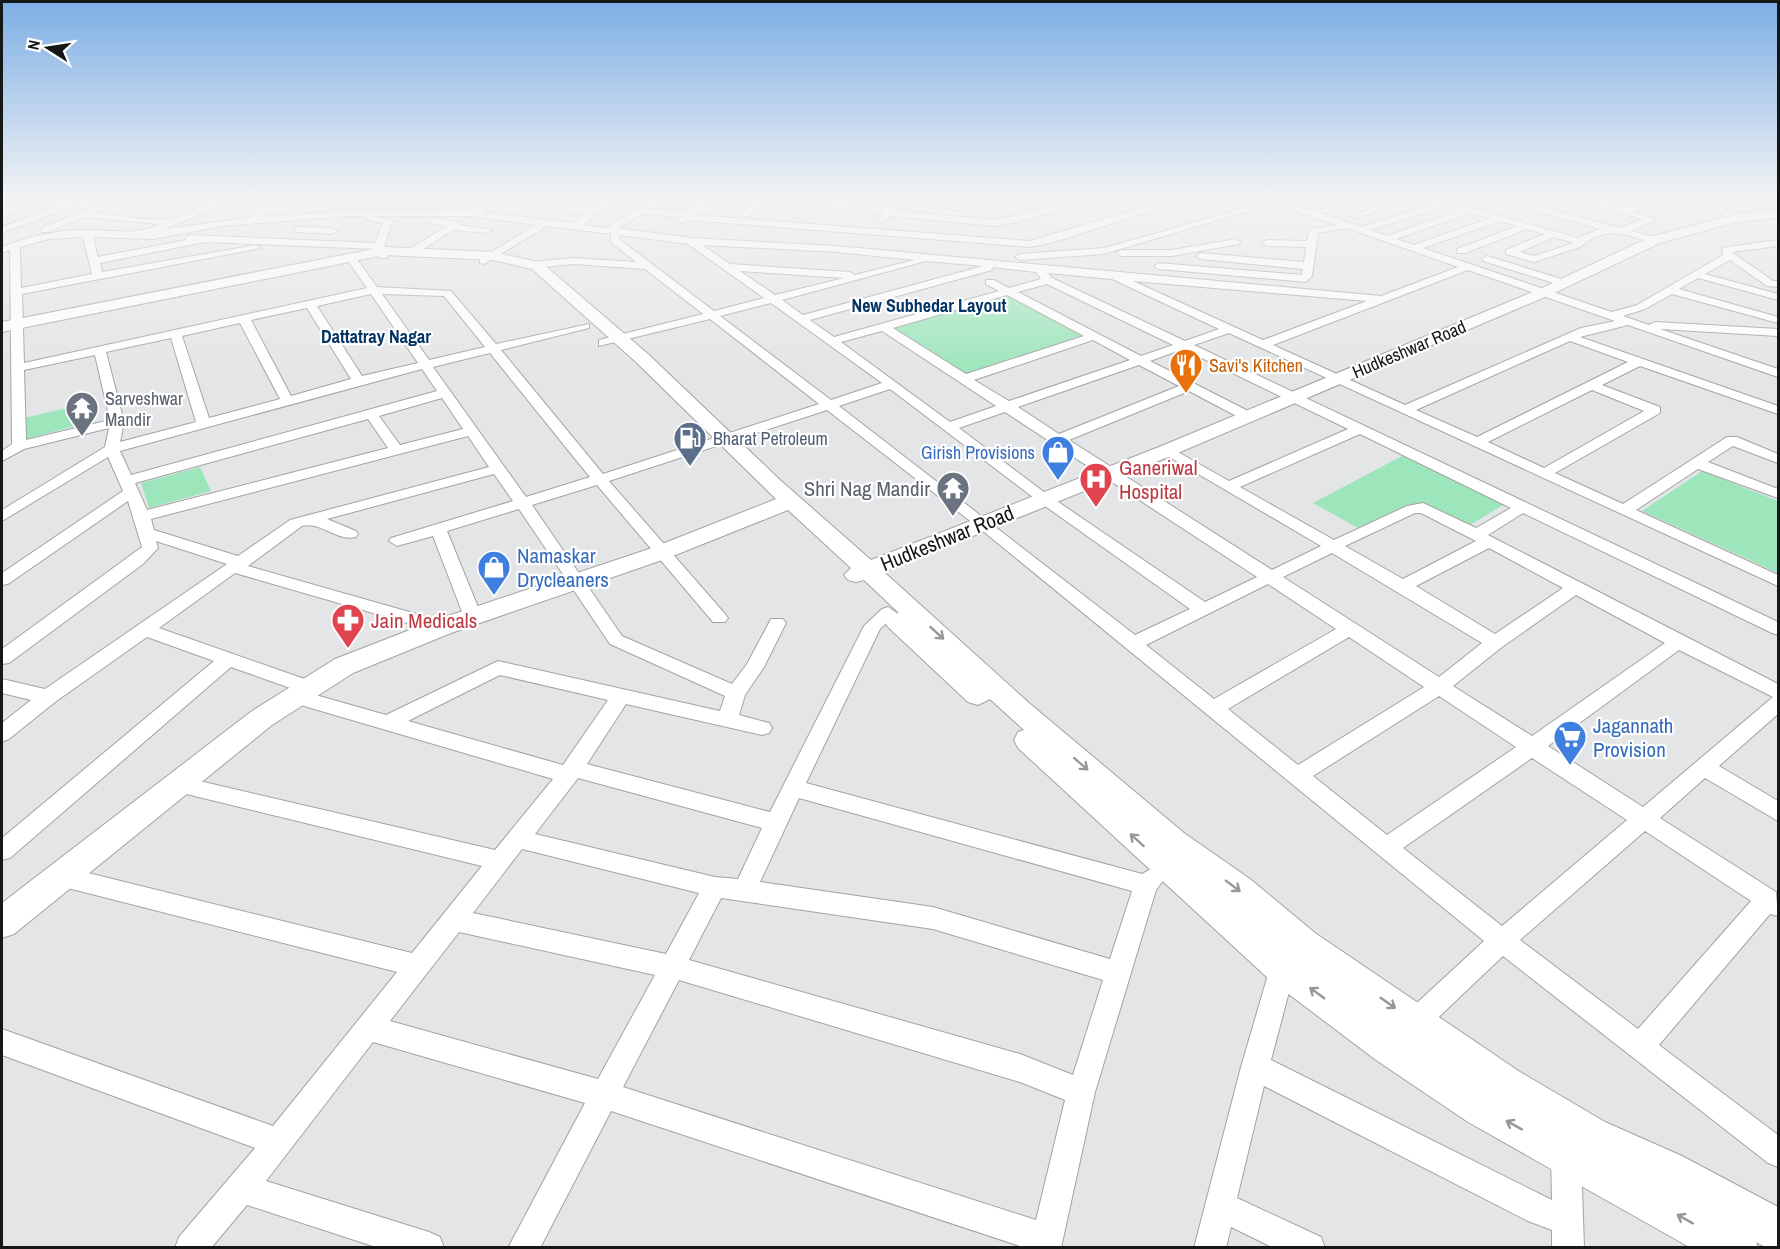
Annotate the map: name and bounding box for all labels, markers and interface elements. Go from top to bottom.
north arrow [18,18,78,78]
text: N [22,38,45,52]
district label: New Subhedar Layout [851,293,1007,318]
street label: Hudkeshwar Road [1348,314,1470,384]
district label: Dattatray Nagar [321,324,431,349]
restaurant icon: Savi's Kitchen [1168,347,1204,394]
place label: Savi's Kitchen [1209,353,1303,378]
place label: Sarveshwar Mandir [105,386,183,432]
temple icon: Sarveshwar Mandir [64,390,100,437]
fuel station icon: Bharat Petroleum [672,420,708,467]
place label: Bharat Petroleum [713,426,828,451]
shop icon: Girish Provisions [1040,434,1076,481]
place label: Girish Provisions [921,440,1035,465]
place label: Ganeriwal Hospital [1119,453,1197,506]
hospital icon: Ganeriwal Hospital [1078,461,1114,508]
temple icon: Shri Nag Mandir [935,470,971,517]
place label: Shri Nag Mandir [804,474,930,503]
street label: Hudkeshwar Road [876,498,1018,578]
place label: Namaskar Drycleaners [517,541,609,594]
shop icon: Namaskar Drycleaners [476,549,512,596]
pharmacy icon: Jain Medicals [330,602,366,649]
place label: Jain Medicals [371,606,477,635]
one-way arrow [929,626,944,640]
place label: Jagannath Provision [1593,711,1673,764]
supermarket icon: Jagannath Provision [1552,719,1588,766]
one-way arrow [1073,757,1088,771]
one-way arrow [1130,833,1145,847]
one-way arrow [1225,879,1241,892]
one-way arrow [1310,987,1326,1000]
one-way arrow [1380,997,1396,1009]
one-way arrow [1506,1119,1523,1131]
one-way arrow [1677,1213,1694,1225]

